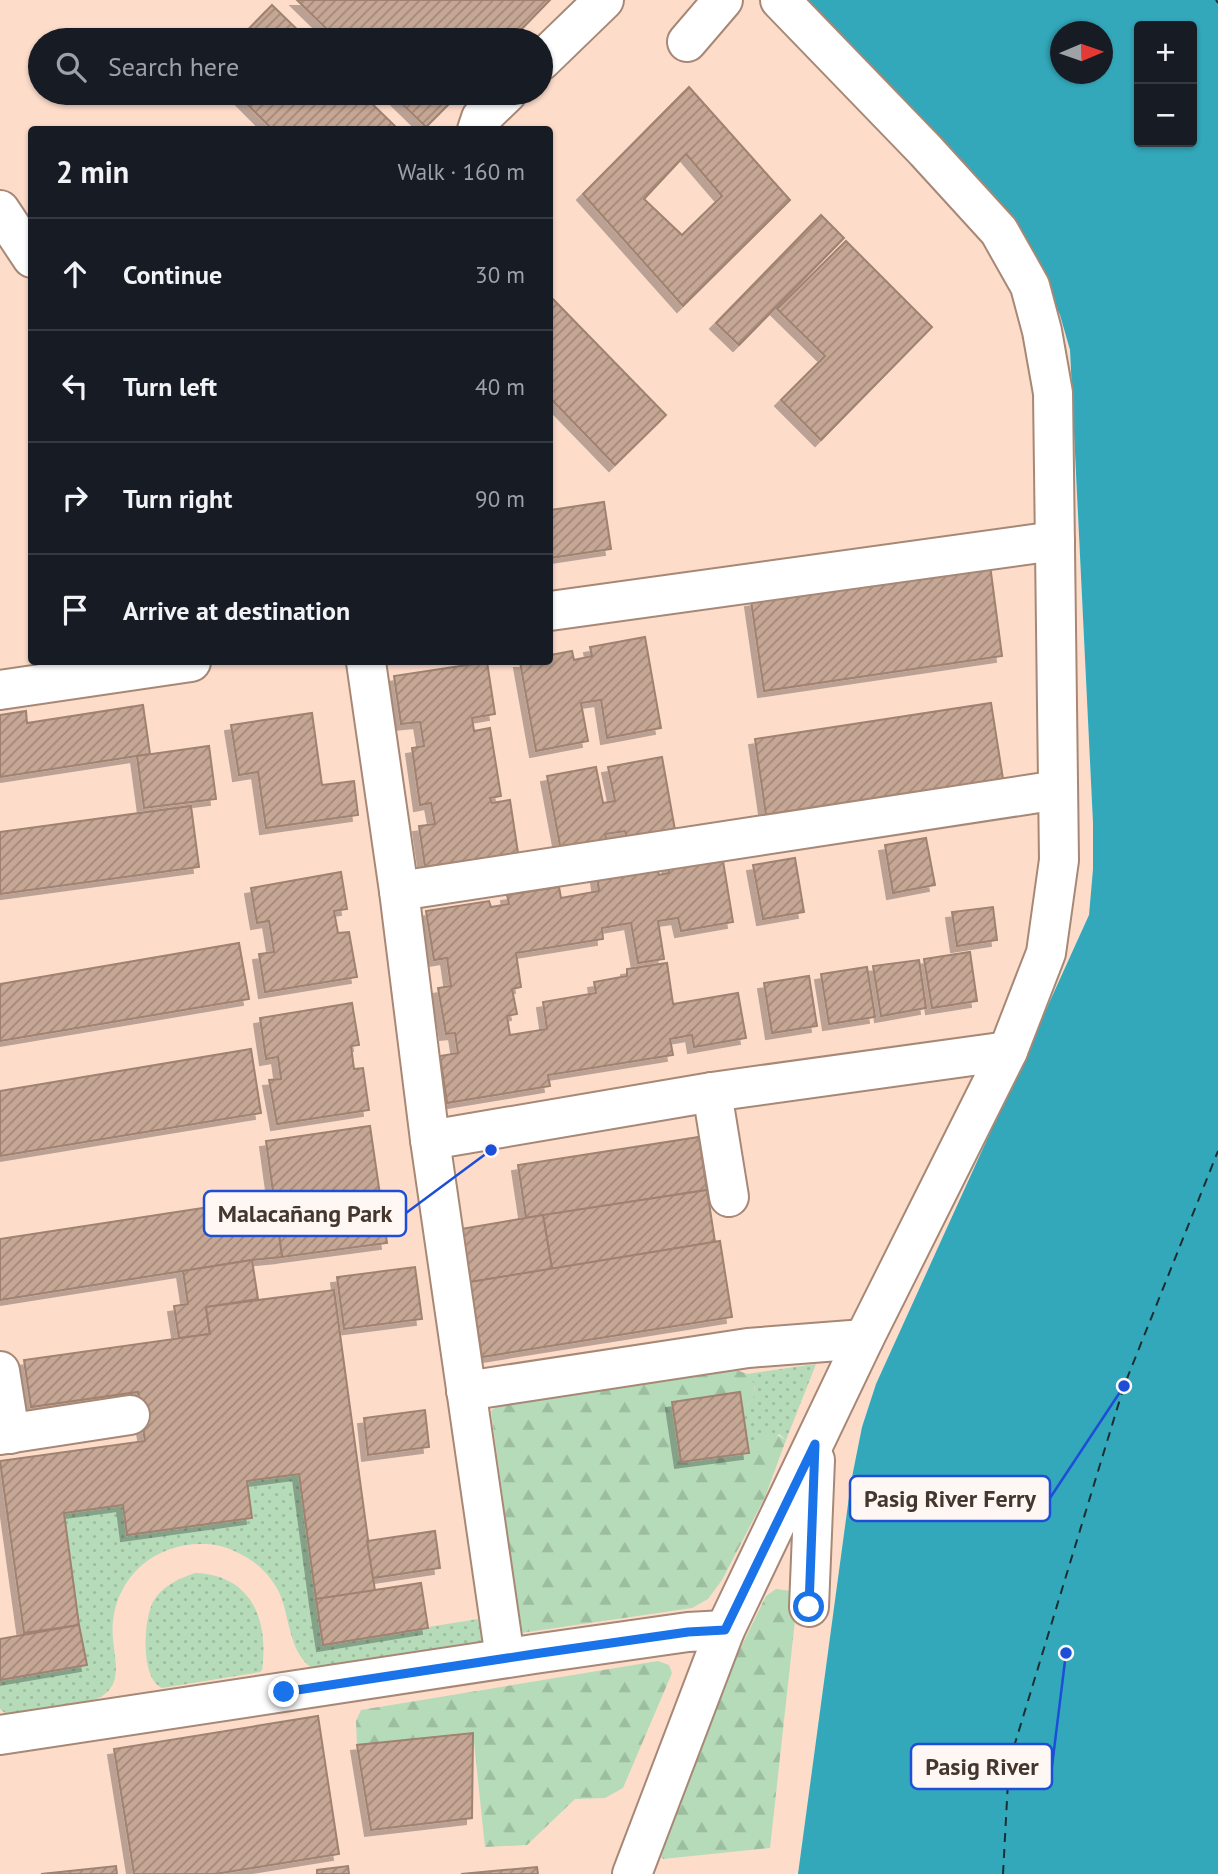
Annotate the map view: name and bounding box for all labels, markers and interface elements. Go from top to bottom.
north arrow [1050,21,1113,84]
map controls [1134,21,1197,147]
button: + [1134,21,1197,84]
search box [28,28,553,105]
icon: search [52,48,90,86]
text: Search here [108,50,239,83]
button: − [1134,84,1197,147]
text: 2 min [56,152,129,191]
text: Walk · 160 m [398,157,525,186]
icon: ahead [56,255,94,293]
text: Continue [123,258,222,291]
text: 30 m [475,260,525,289]
icon: left [56,367,94,405]
text: Turn left [123,370,217,403]
text: 40 m [475,372,525,401]
icon: right [56,479,94,517]
text: Turn right [123,482,232,515]
text: 90 m [475,484,525,513]
icon: arrive [56,591,94,629]
text: Arrive at destination [123,594,350,627]
callout: Malacañang Park [204,1191,406,1236]
text: Malacañang Park [218,1198,392,1229]
callout: Pasig River Ferry [850,1476,1050,1521]
text: Pasig River Ferry [864,1483,1037,1514]
route start [793,1591,824,1622]
route end [268,1676,299,1707]
callout: Pasig River [911,1744,1052,1789]
text: Pasig River [925,1751,1039,1782]

